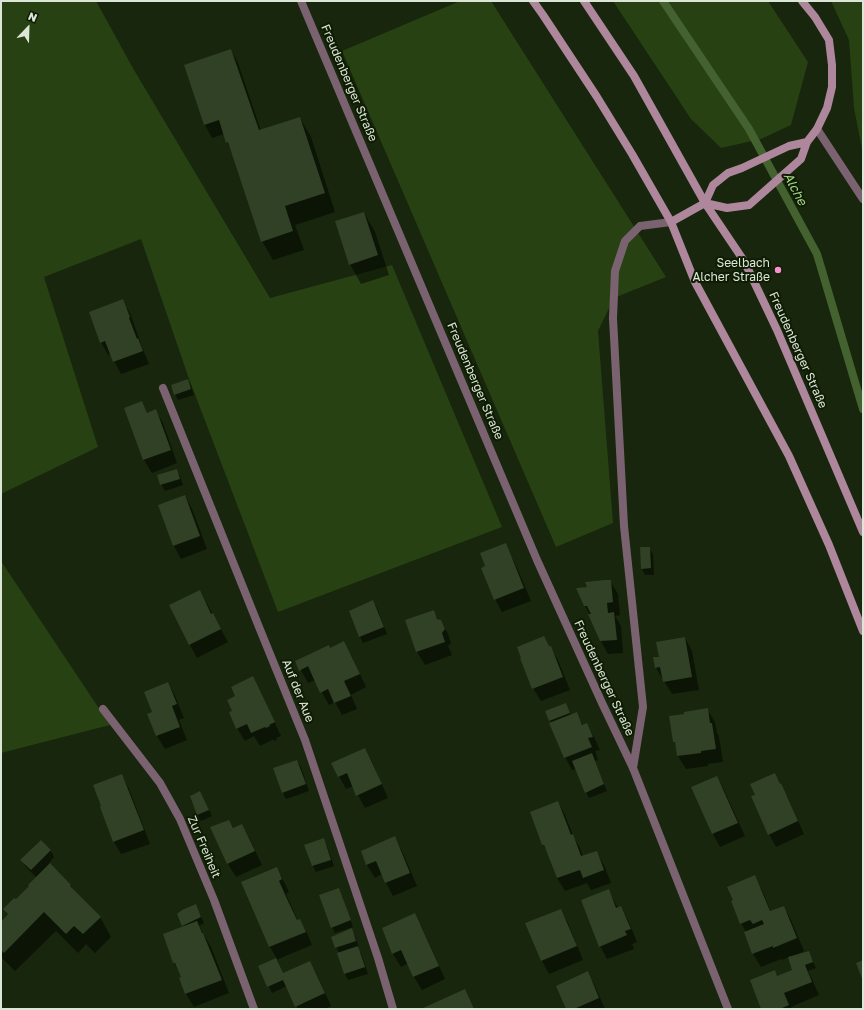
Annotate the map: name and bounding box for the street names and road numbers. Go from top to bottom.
street label: Freudenberger Straße [318,22,380,144]
street label: Freudenberger Straße [766,289,830,411]
street label: Freudenberger Straße [444,320,506,442]
street label: Freudenberger Straße [571,618,637,738]
street label: Auf der Aue [279,657,317,725]
street label: Zur Freiheit [184,814,224,880]

